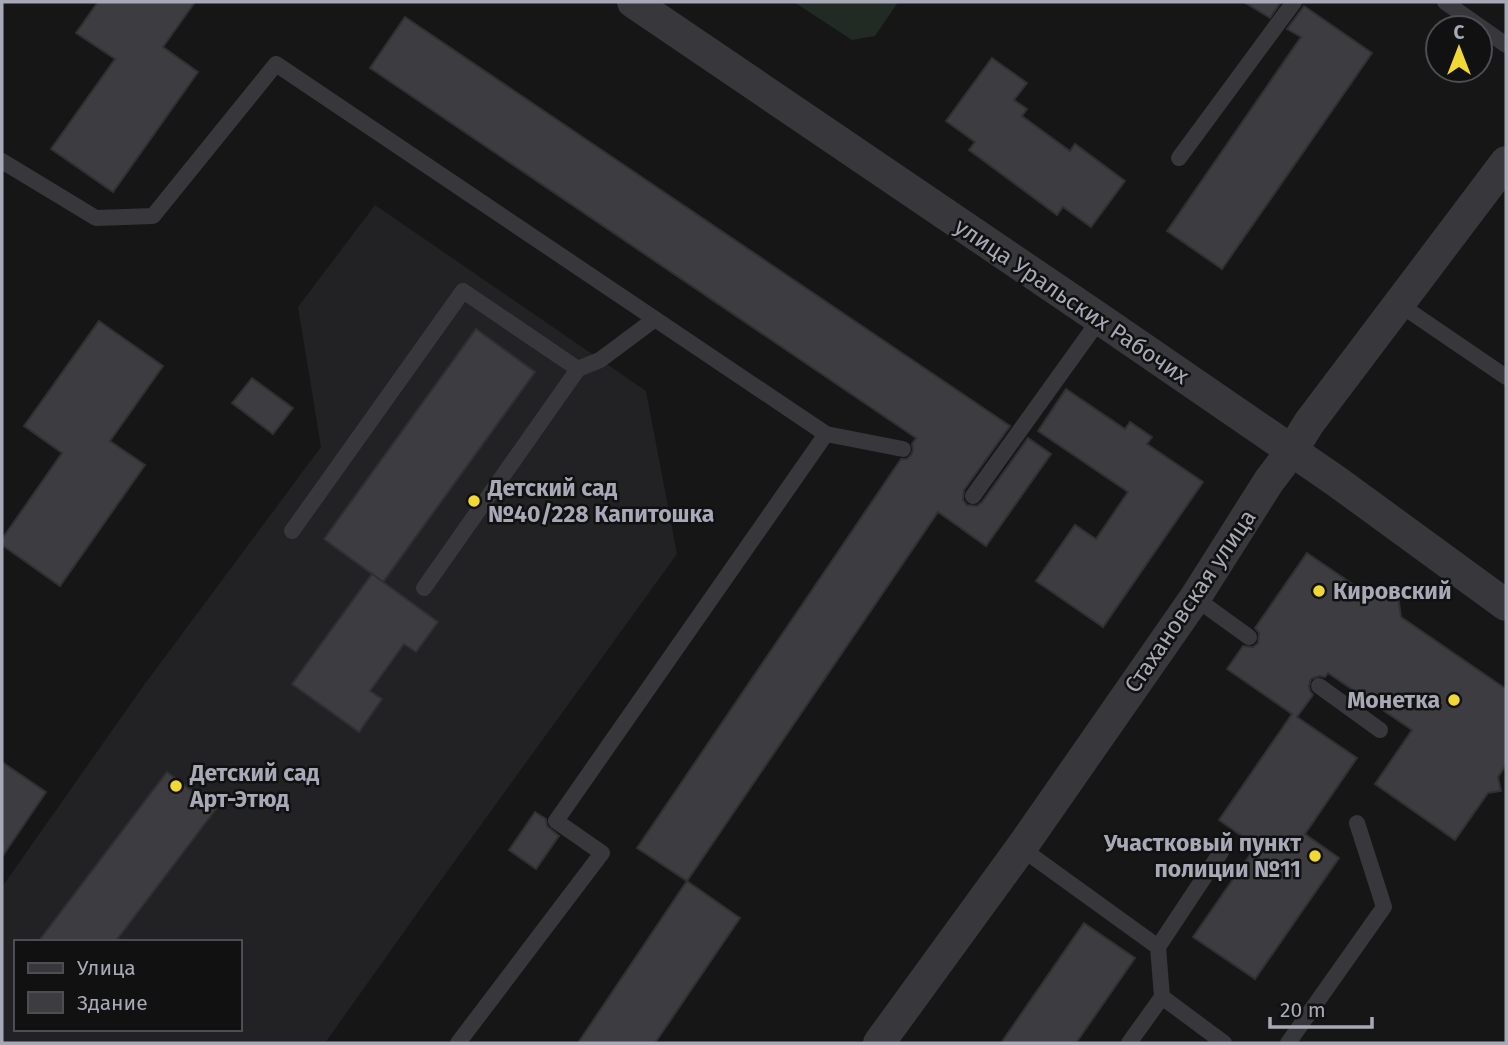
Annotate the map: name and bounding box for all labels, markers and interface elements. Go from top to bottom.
north arrow [1424,14,1494,84]
text: С [1454,21,1465,44]
street label: улица Уральских Рабочих [949,212,1195,390]
place label: Детский сад №40/228 Капитошка [487,474,714,528]
marker: Детский сад №40/228 Капитошка [466,493,482,509]
street label: Стахановская улица [1118,504,1262,698]
place label: Кировский [1333,577,1452,605]
marker: Кировский [1311,583,1327,599]
place label: Монетка [1347,686,1440,714]
marker: Монетка [1446,692,1462,708]
place label: Детский сад Арт-Этюд [189,759,320,813]
marker: Детский сад Арт-Этюд [168,778,184,794]
place label: Участковый пункт полиции №11 [1103,829,1301,883]
marker: Участковый пункт полиции №11 [1307,848,1323,864]
legend [14,940,242,1031]
text: Улица [77,955,136,981]
scale bar [1270,986,1372,1030]
text: Здание [77,990,148,1016]
text: 20 m [1280,997,1326,1023]

